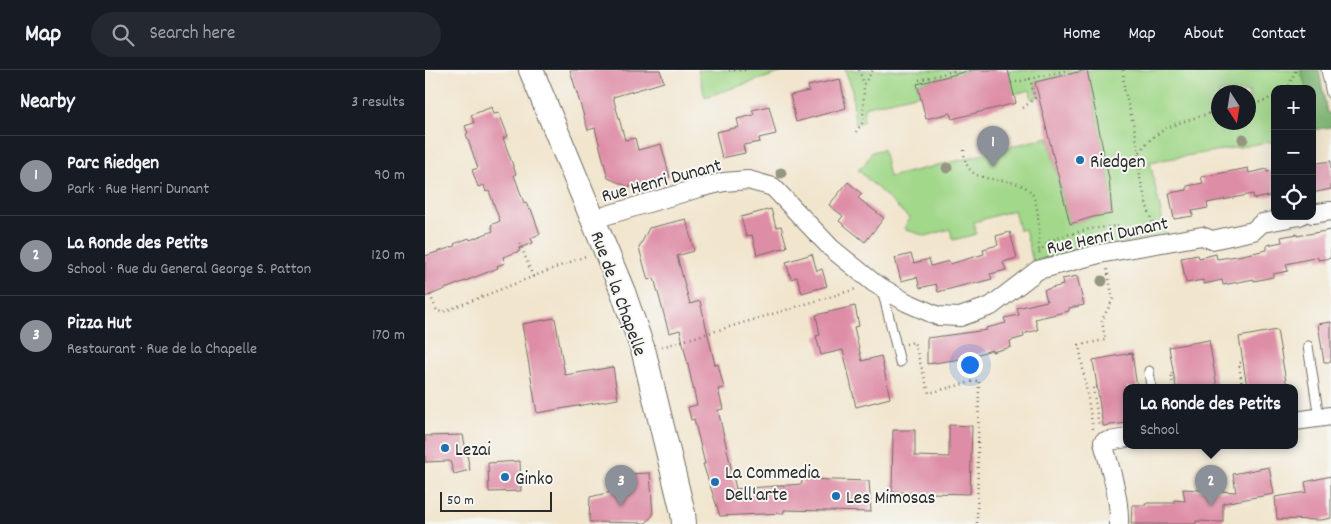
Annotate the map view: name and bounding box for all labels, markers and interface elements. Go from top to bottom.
search box [91,12,441,57]
text: Map [25,18,61,52]
icon: search [109,21,137,49]
text: Search here [149,21,235,48]
text: Home [1063,22,1100,47]
text: Map [1128,22,1156,47]
text: About [1184,22,1224,47]
text: Contact [1252,22,1306,47]
north arrow [1211,85,1256,130]
map controls [1271,85,1316,220]
button: + [1271,85,1316,130]
text: Nearby [20,88,75,118]
text: 3 results [351,91,405,114]
pin: 1 [977,126,1009,167]
button: − [1271,130,1316,175]
place label: Riedgen [1090,150,1145,177]
text: Parc Riedgen [67,151,159,178]
street label: Rue Henri Dunant [599,153,725,211]
marker: Riedgen [1074,154,1086,166]
text: 1 [34,164,38,187]
text: 90 m [374,164,405,187]
button: locate [1271,175,1316,220]
text: Park · Rue Henri Dunant [67,178,209,201]
street label: Rue Henri Dunant [1045,211,1171,263]
street label: Rue de la Chapelle [582,228,652,360]
text: La Ronde des Petits [67,231,208,258]
text: 2 [33,244,40,267]
text: 120 m [371,244,405,267]
text: School · Rue du General George S. Patton [67,258,311,281]
text: Pizza Hut [67,311,132,338]
text: 3 [32,324,40,347]
text: 170 m [372,324,405,347]
text: Restaurant · Rue de la Chapelle [67,338,257,361]
your location [957,352,983,378]
popup [1123,384,1298,449]
text: La Ronde des Petits [1140,392,1281,419]
text: School [1140,419,1179,442]
place label: Lezai [455,438,491,465]
marker: Lezai [439,442,451,454]
place label: La Commedia Dell'arte [725,461,821,510]
pin: 3 [605,465,637,506]
pin: 2 [1195,465,1227,506]
place label: Ginko [515,467,553,494]
marker: Ginko [499,471,511,483]
marker: La Commedia Dell'arte [709,476,721,488]
place label: Les Mimosas [846,486,936,513]
scale bar [440,489,553,512]
marker: Les Mimosas [830,490,842,502]
text: 50 m [447,491,474,511]

